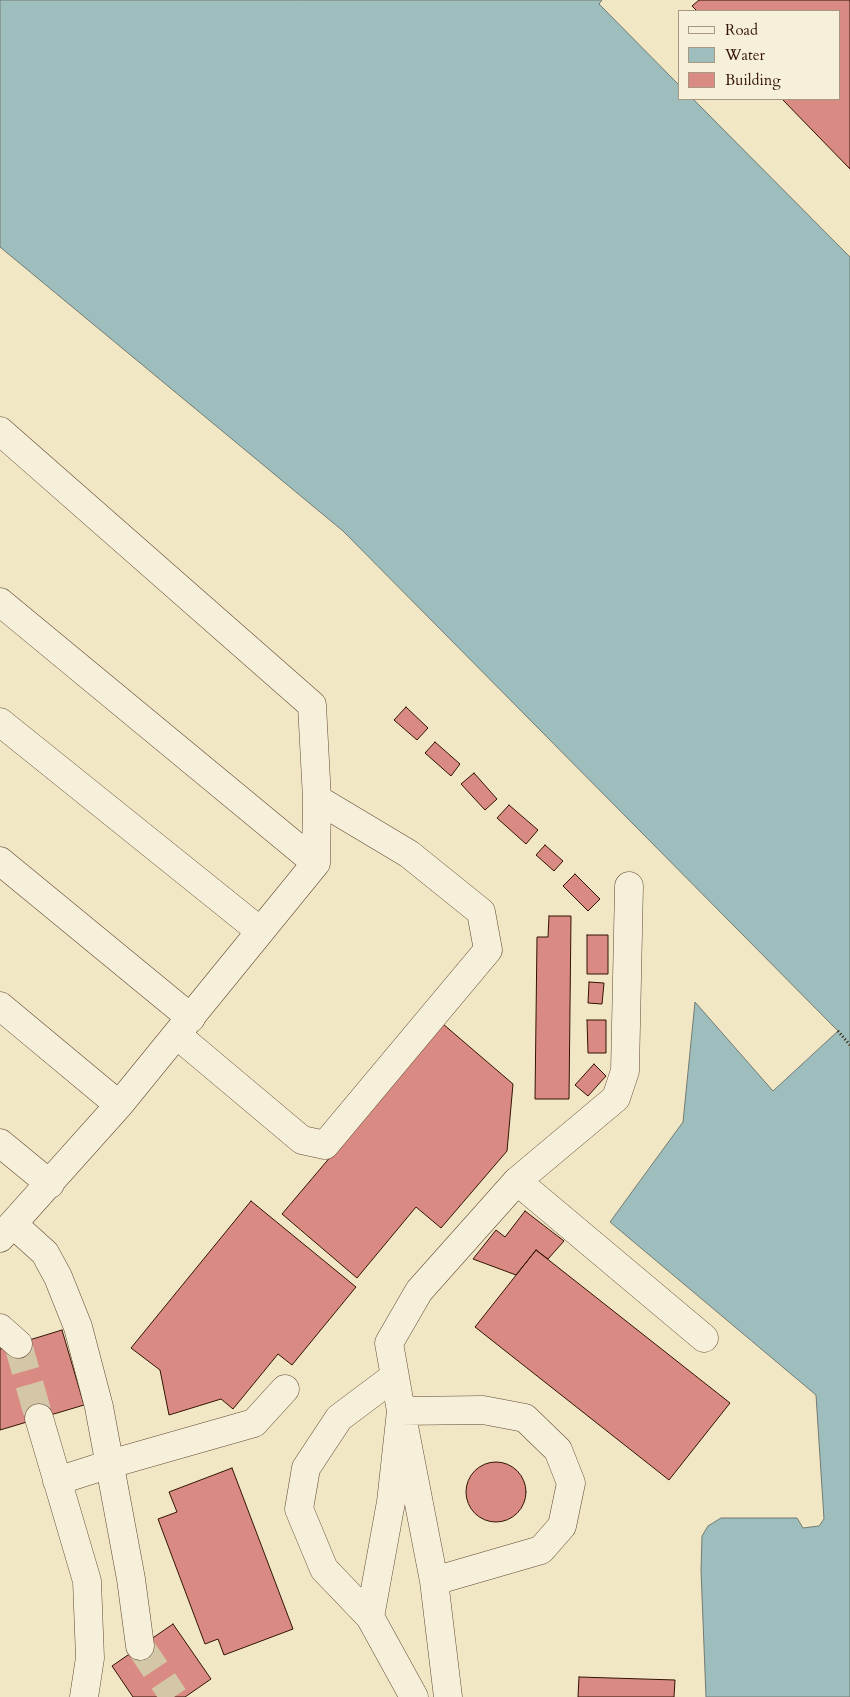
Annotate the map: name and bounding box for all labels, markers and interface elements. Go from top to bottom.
legend [678,10,840,100]
text: Road [725,20,758,40]
text: Water [725,45,765,65]
text: Building [725,70,781,90]

